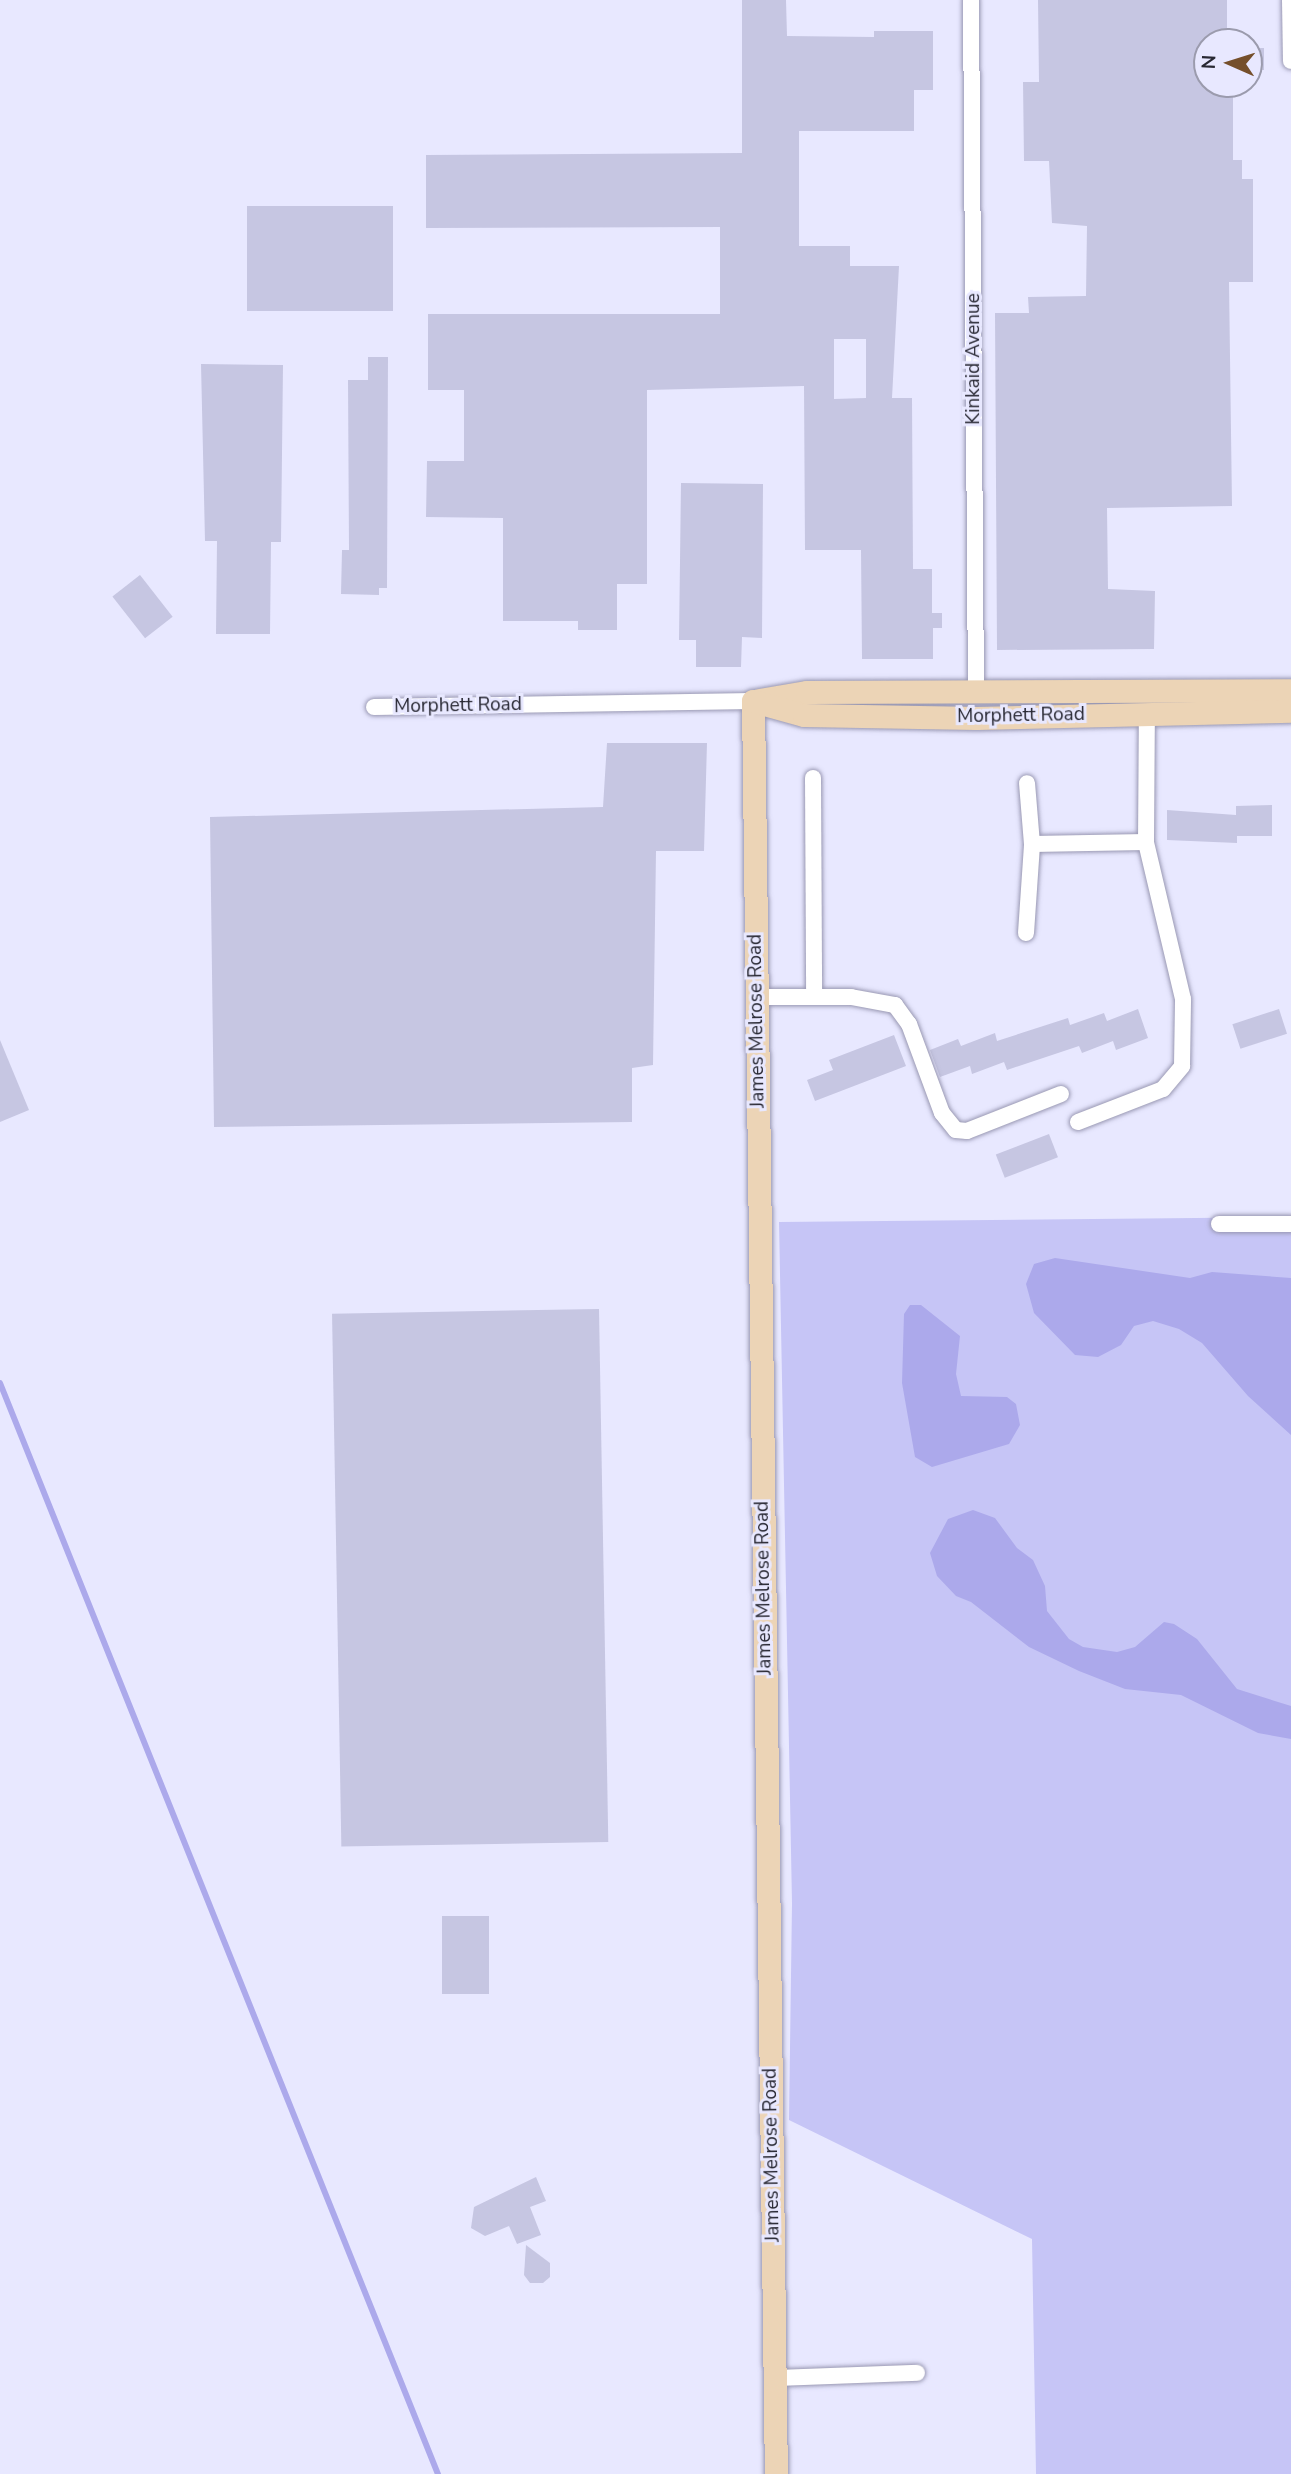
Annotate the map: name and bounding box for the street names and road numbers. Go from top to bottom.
street label: Kinkaid Avenue [963,293,985,425]
street label: Morphett Road [394,693,522,719]
street label: Morphett Road [957,703,1085,729]
street label: James Melrose Road [744,934,770,1108]
street label: James Melrose Road [751,1501,777,1675]
street label: James Melrose Road [759,2068,785,2242]

